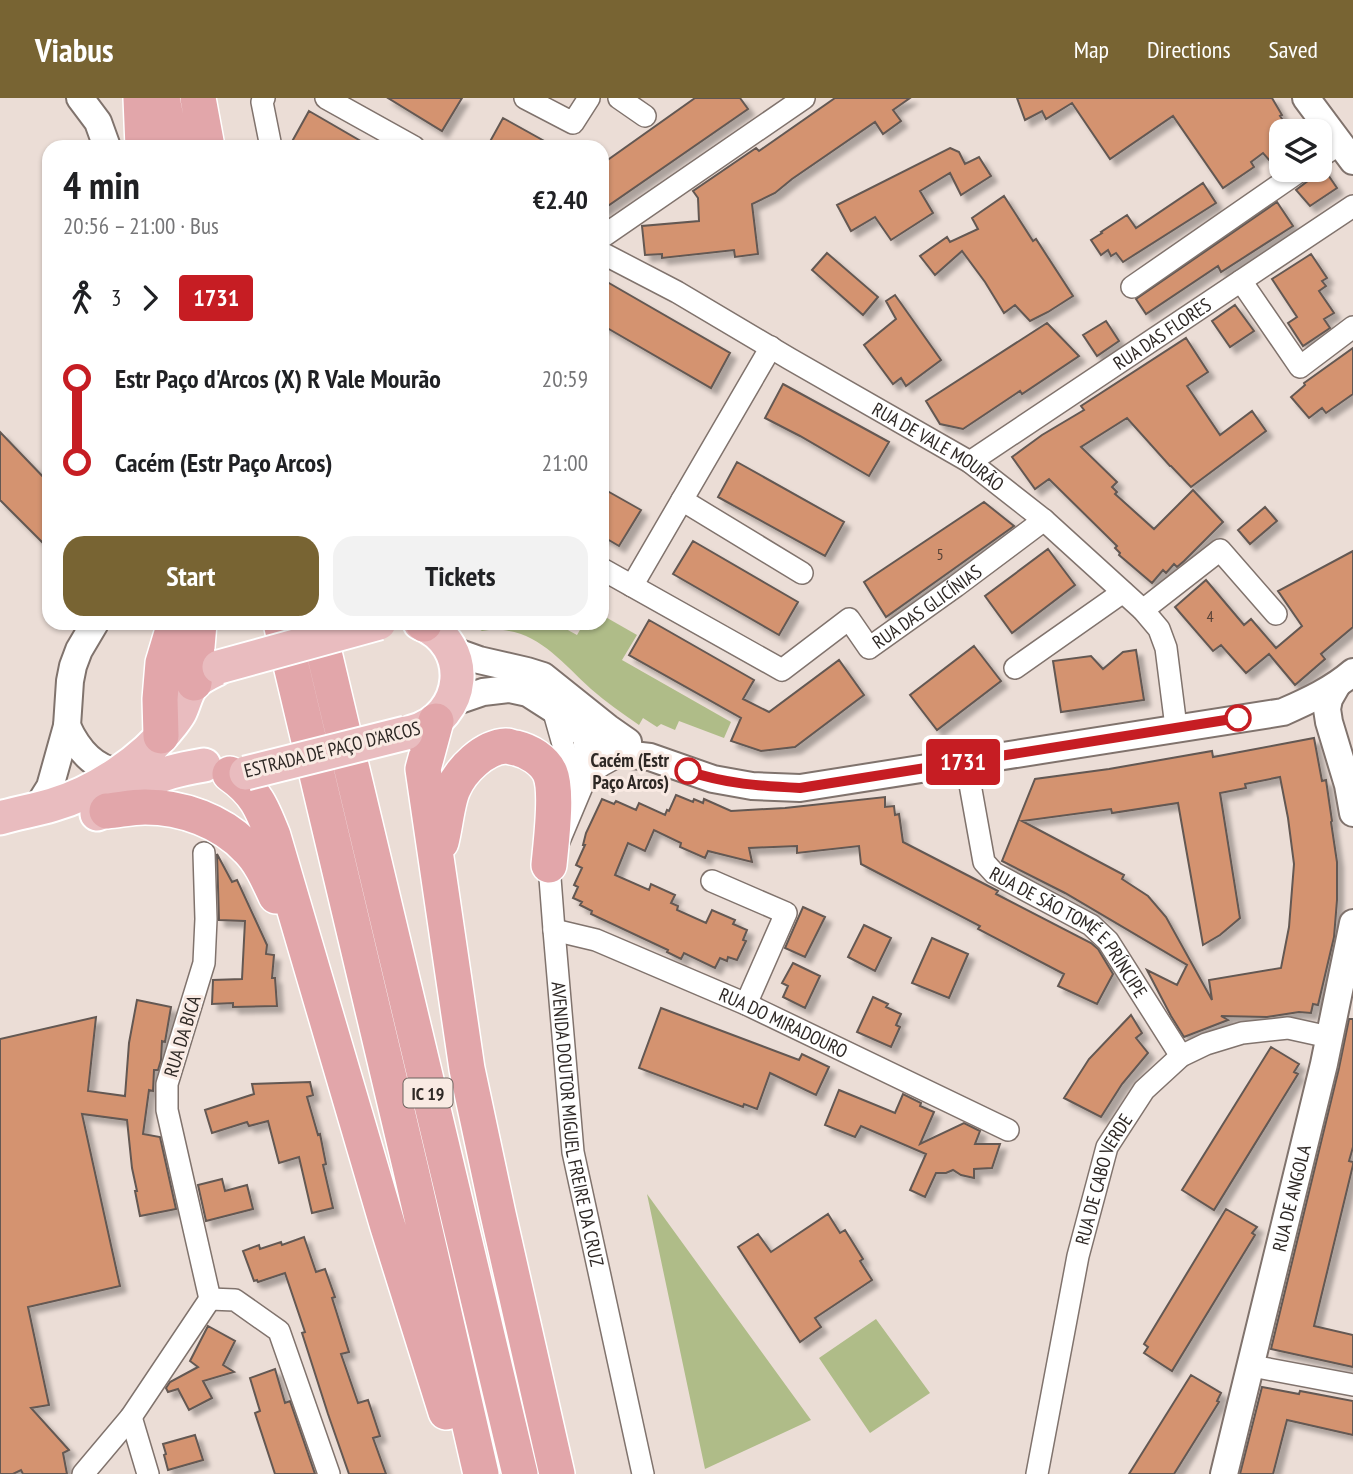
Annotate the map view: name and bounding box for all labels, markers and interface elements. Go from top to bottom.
text: Viabus [35,28,114,71]
text: Map [1074,34,1109,65]
text: Directions [1147,34,1231,65]
text: Saved [1269,34,1318,65]
map controls [1269,119,1332,182]
button: layers [1269,119,1332,182]
text: 4 min [63,160,140,209]
text: €2.40 [533,183,588,216]
text: 20:56 – 21:00 · Bus [63,211,219,240]
icon: walk [63,279,101,317]
icon: forward [131,279,169,317]
text: 1731 [193,282,239,313]
text: 3 [111,283,121,312]
street label: RUA DAS FLORES [1109,292,1216,375]
text: Estr Paço d'Arcos (X) R Vale Mourão [115,362,441,395]
text: 20:59 [542,364,588,393]
street label: RUA DE VALE MOURÃO [868,397,1009,496]
text: Cacém (Estr Paço Arcos) [115,446,333,479]
text: 21:00 [542,448,588,477]
button: Start [63,536,319,616]
button: Tickets [333,536,588,616]
house number: 5 [936,544,944,564]
street label: RUA DAS GLICÍNIAS [868,559,986,654]
house number: 4 [1206,606,1214,626]
unlabelled marker [1225,705,1251,731]
street label: ESTRADA DE PAÇO D'ARCOS [241,715,423,783]
line badge: 1731 [914,739,1012,785]
text: 1731 [940,746,986,777]
place label: Cacém (Estr Paço Arcos) [590,748,669,794]
marker: Cacém (Estr Paço Arcos) [675,758,701,784]
street label: RUA DE SÃO TOMÉ E PRÍNCIPE [986,861,1153,1002]
street label: AVENIDA DOUTOR MIGUEL FREIRE DA CRUZ [546,981,610,1269]
street label: RUA DO MIRADOURO [716,982,852,1063]
street label: RUA DA BICA [158,992,206,1080]
road number: IC 19 [404,1078,452,1108]
street label: RUA DE CABO VERDE [1070,1109,1137,1247]
street label: RUA DE ANGOLA [1267,1142,1316,1254]

